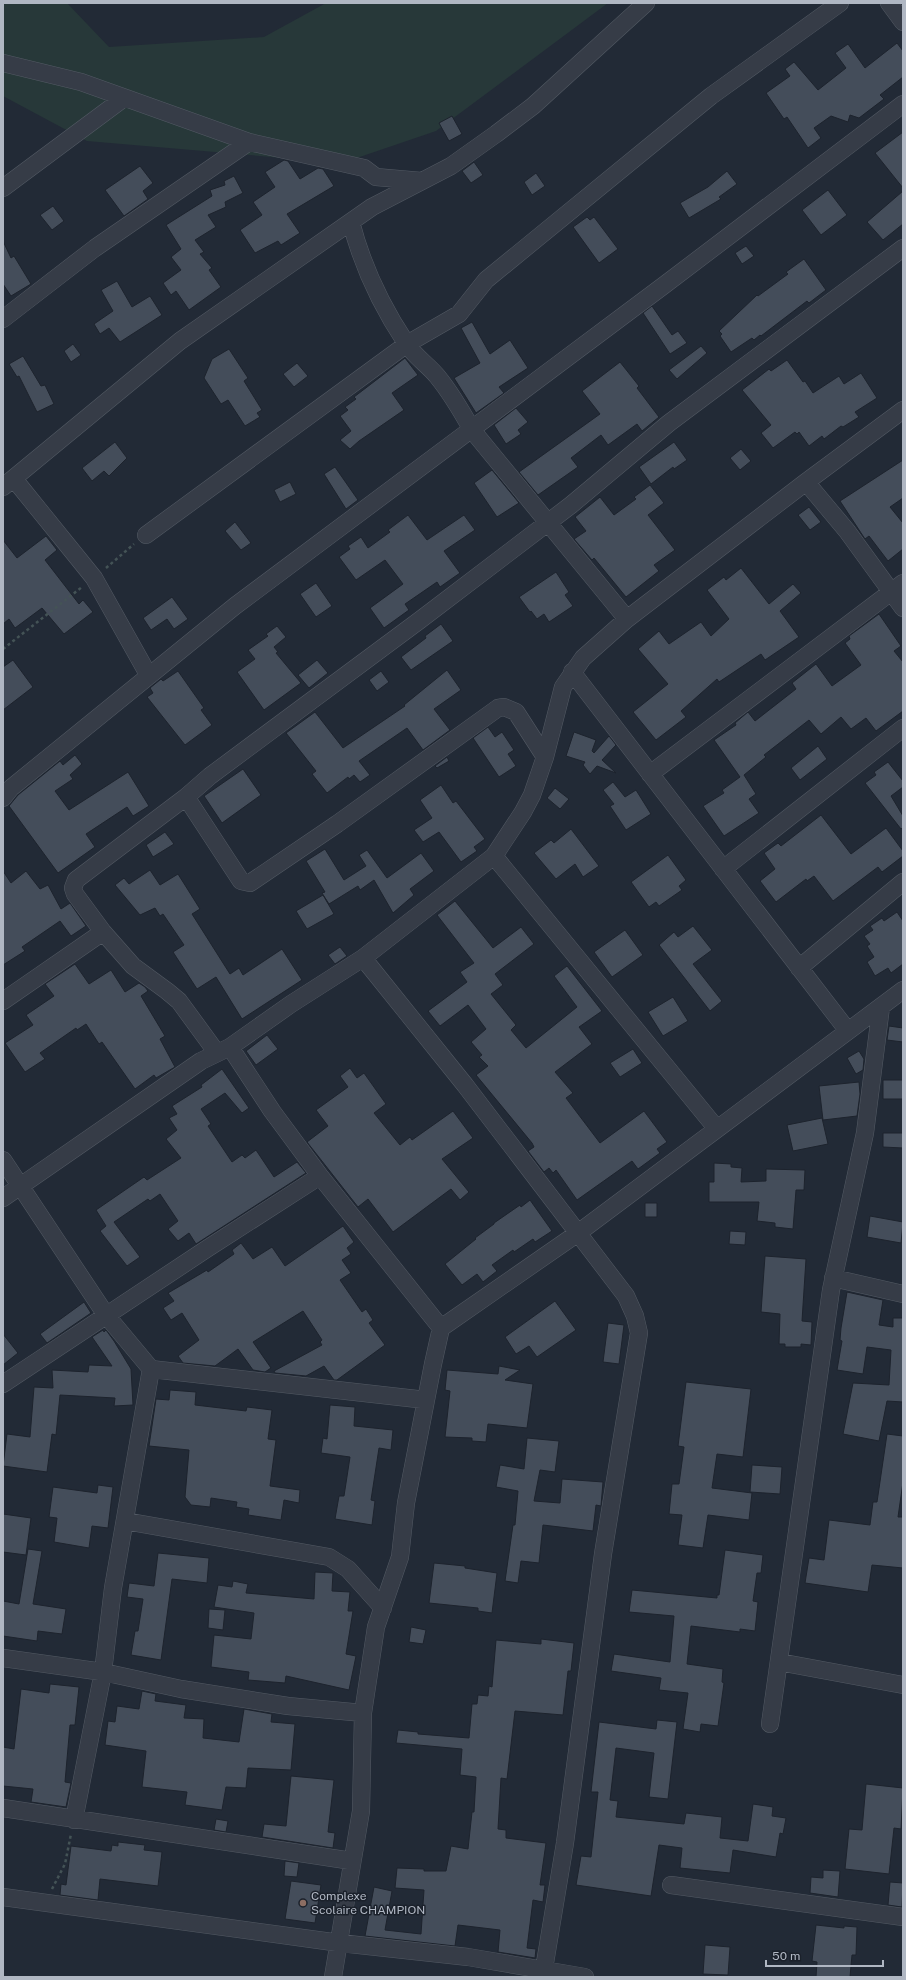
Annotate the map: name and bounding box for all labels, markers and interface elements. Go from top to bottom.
place label: Complexe Scolaire CHAMPION [311,1889,425,1917]
marker: Complexe Scolaire CHAMPION [298,1898,308,1908]
scale bar [766,1942,883,1968]
text: 50 m [772,1949,800,1963]

